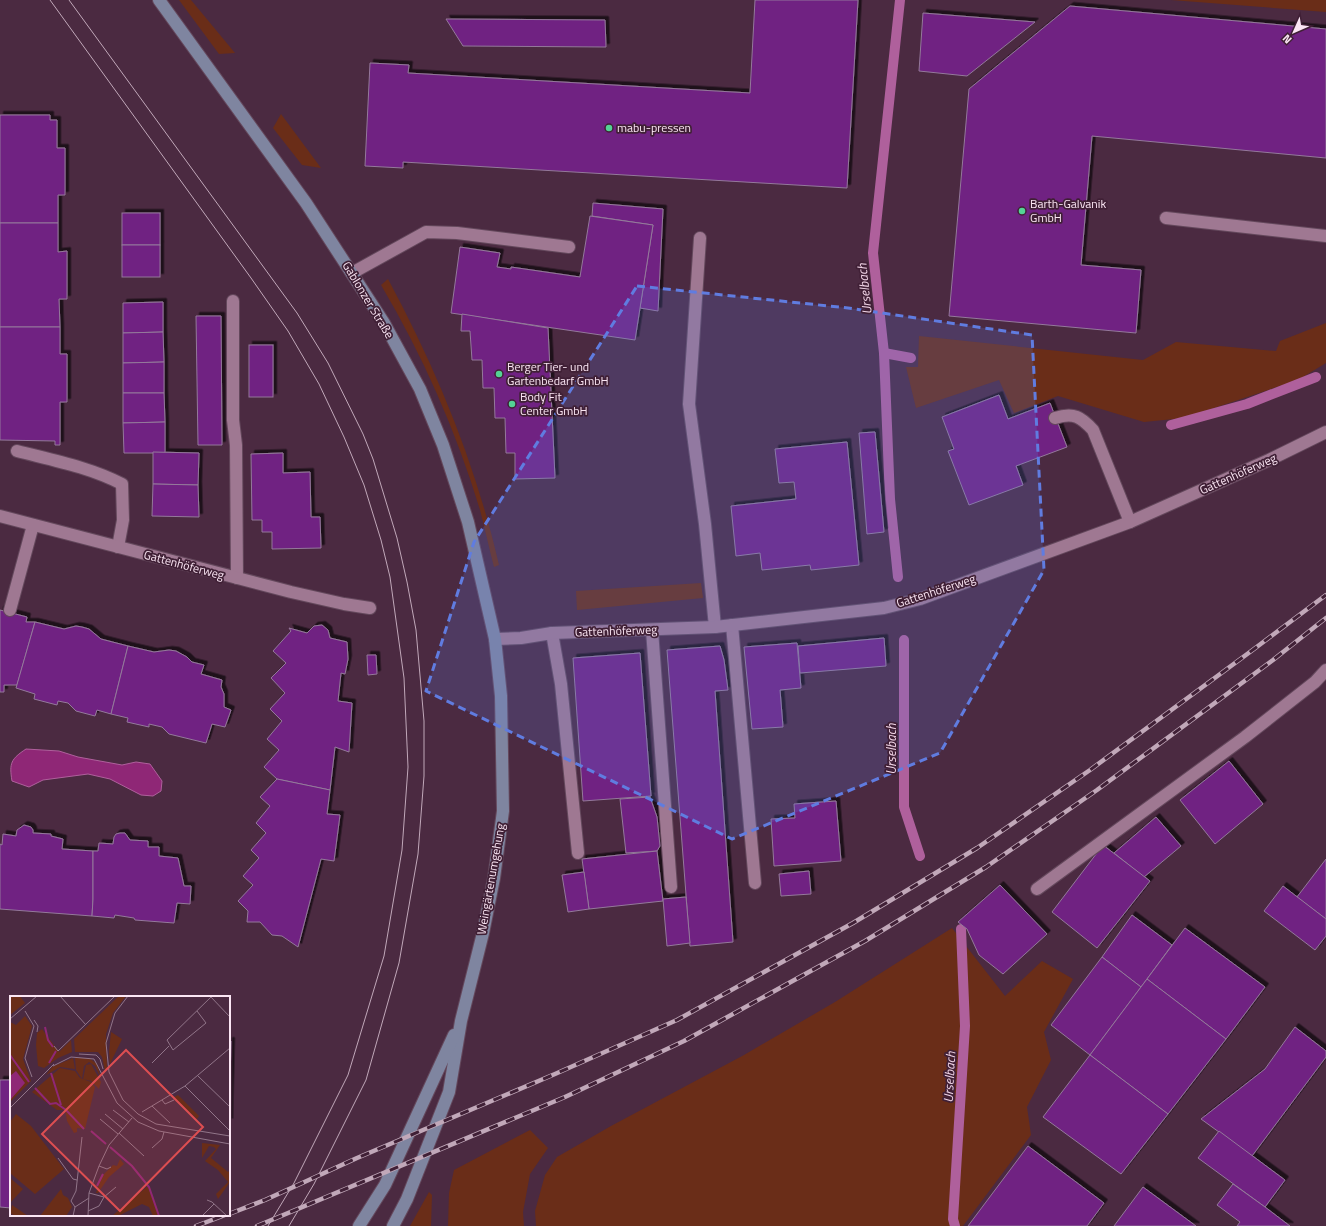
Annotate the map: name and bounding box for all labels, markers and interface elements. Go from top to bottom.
north arrow [1274,12,1314,52]
text: N [1279,31,1295,47]
place label: mabu-pressen [617,118,691,137]
marker: mabu-pressen [604,123,614,133]
place label: Barth-Galvanik GmbH [1030,194,1106,227]
marker: Barth-Galvanik GmbH [1017,206,1027,216]
street label: Gablonzer Straße [338,257,399,342]
water label: Urselbach [851,262,877,315]
place label: Berger Tier- und Gartenbedarf GmbH [507,357,609,390]
marker: Berger Tier- und Gartenbedarf GmbH [494,369,504,379]
place label: Body Fit Center GmbH [520,387,588,420]
marker: Body Fit Center GmbH [507,399,517,409]
street label: Gattenhöferweg [1196,448,1279,499]
street label: Gattenhöferweg [142,545,226,584]
street label: Gattenhöferweg [894,569,978,612]
street label: Gattenhöferweg [574,620,658,641]
water label: Urselbach [881,723,901,774]
street label: Weingärtenumgehung [471,822,510,936]
inset map [10,996,230,1216]
water label: Urselbach [938,1051,960,1103]

